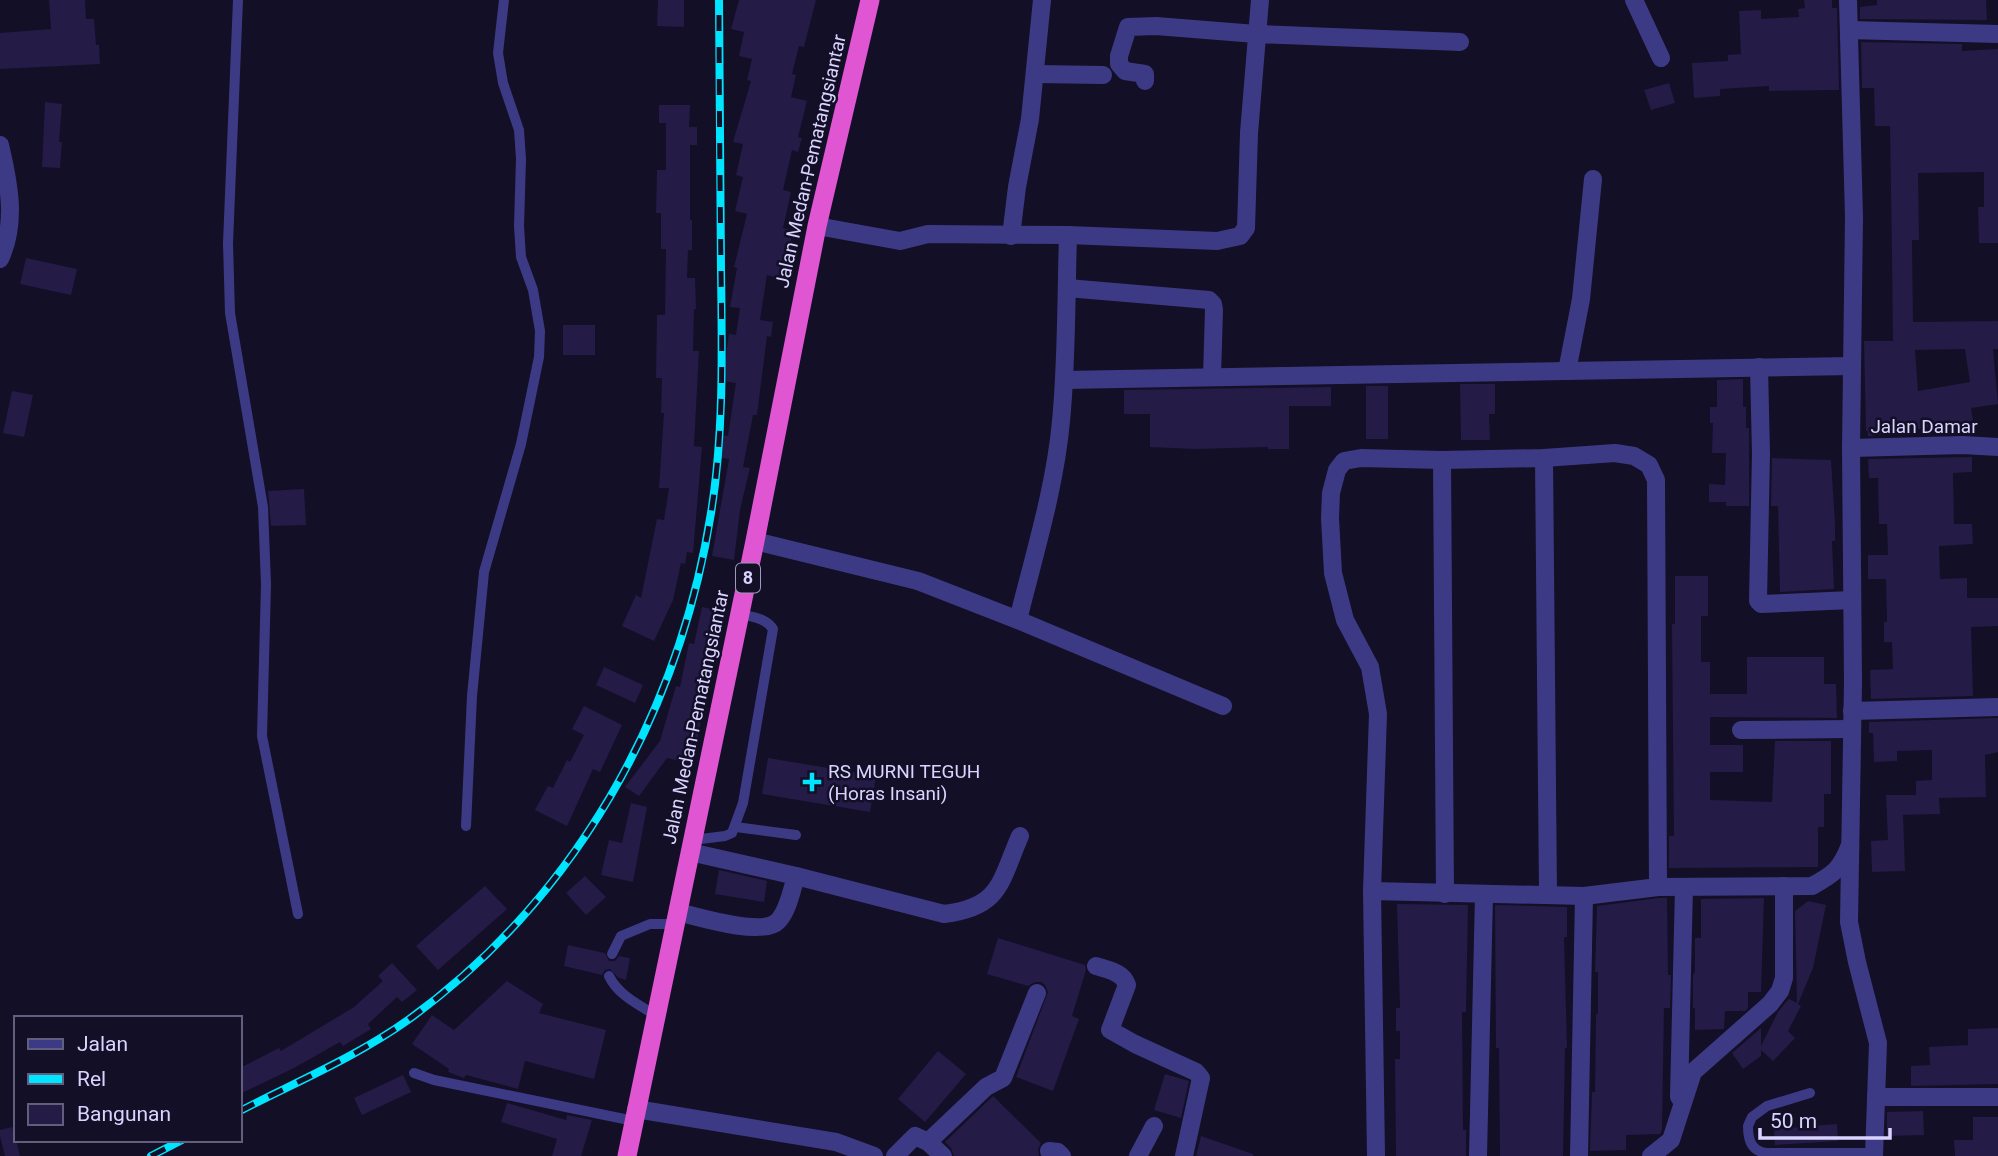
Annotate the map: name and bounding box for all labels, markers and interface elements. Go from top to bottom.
street label: Jalan Medan-Pematangsiantar [770,32,851,290]
street label: Jalan Damar [1870,415,1978,438]
road number: 8 [736,564,760,592]
street label: Jalan Medan-Pematangsiantar [657,587,734,846]
place label: RS MURNI TEGUH (Horas Insani) [828,760,980,805]
marker: RS MURNI TEGUH (Horas Insani) [802,772,822,792]
legend [14,1016,242,1142]
text: Jalan [77,1032,128,1056]
text: Rel [77,1067,106,1091]
scale bar [1760,1096,1890,1140]
text: Bangunan [77,1102,171,1126]
text: 50 m [1770,1109,1817,1133]

